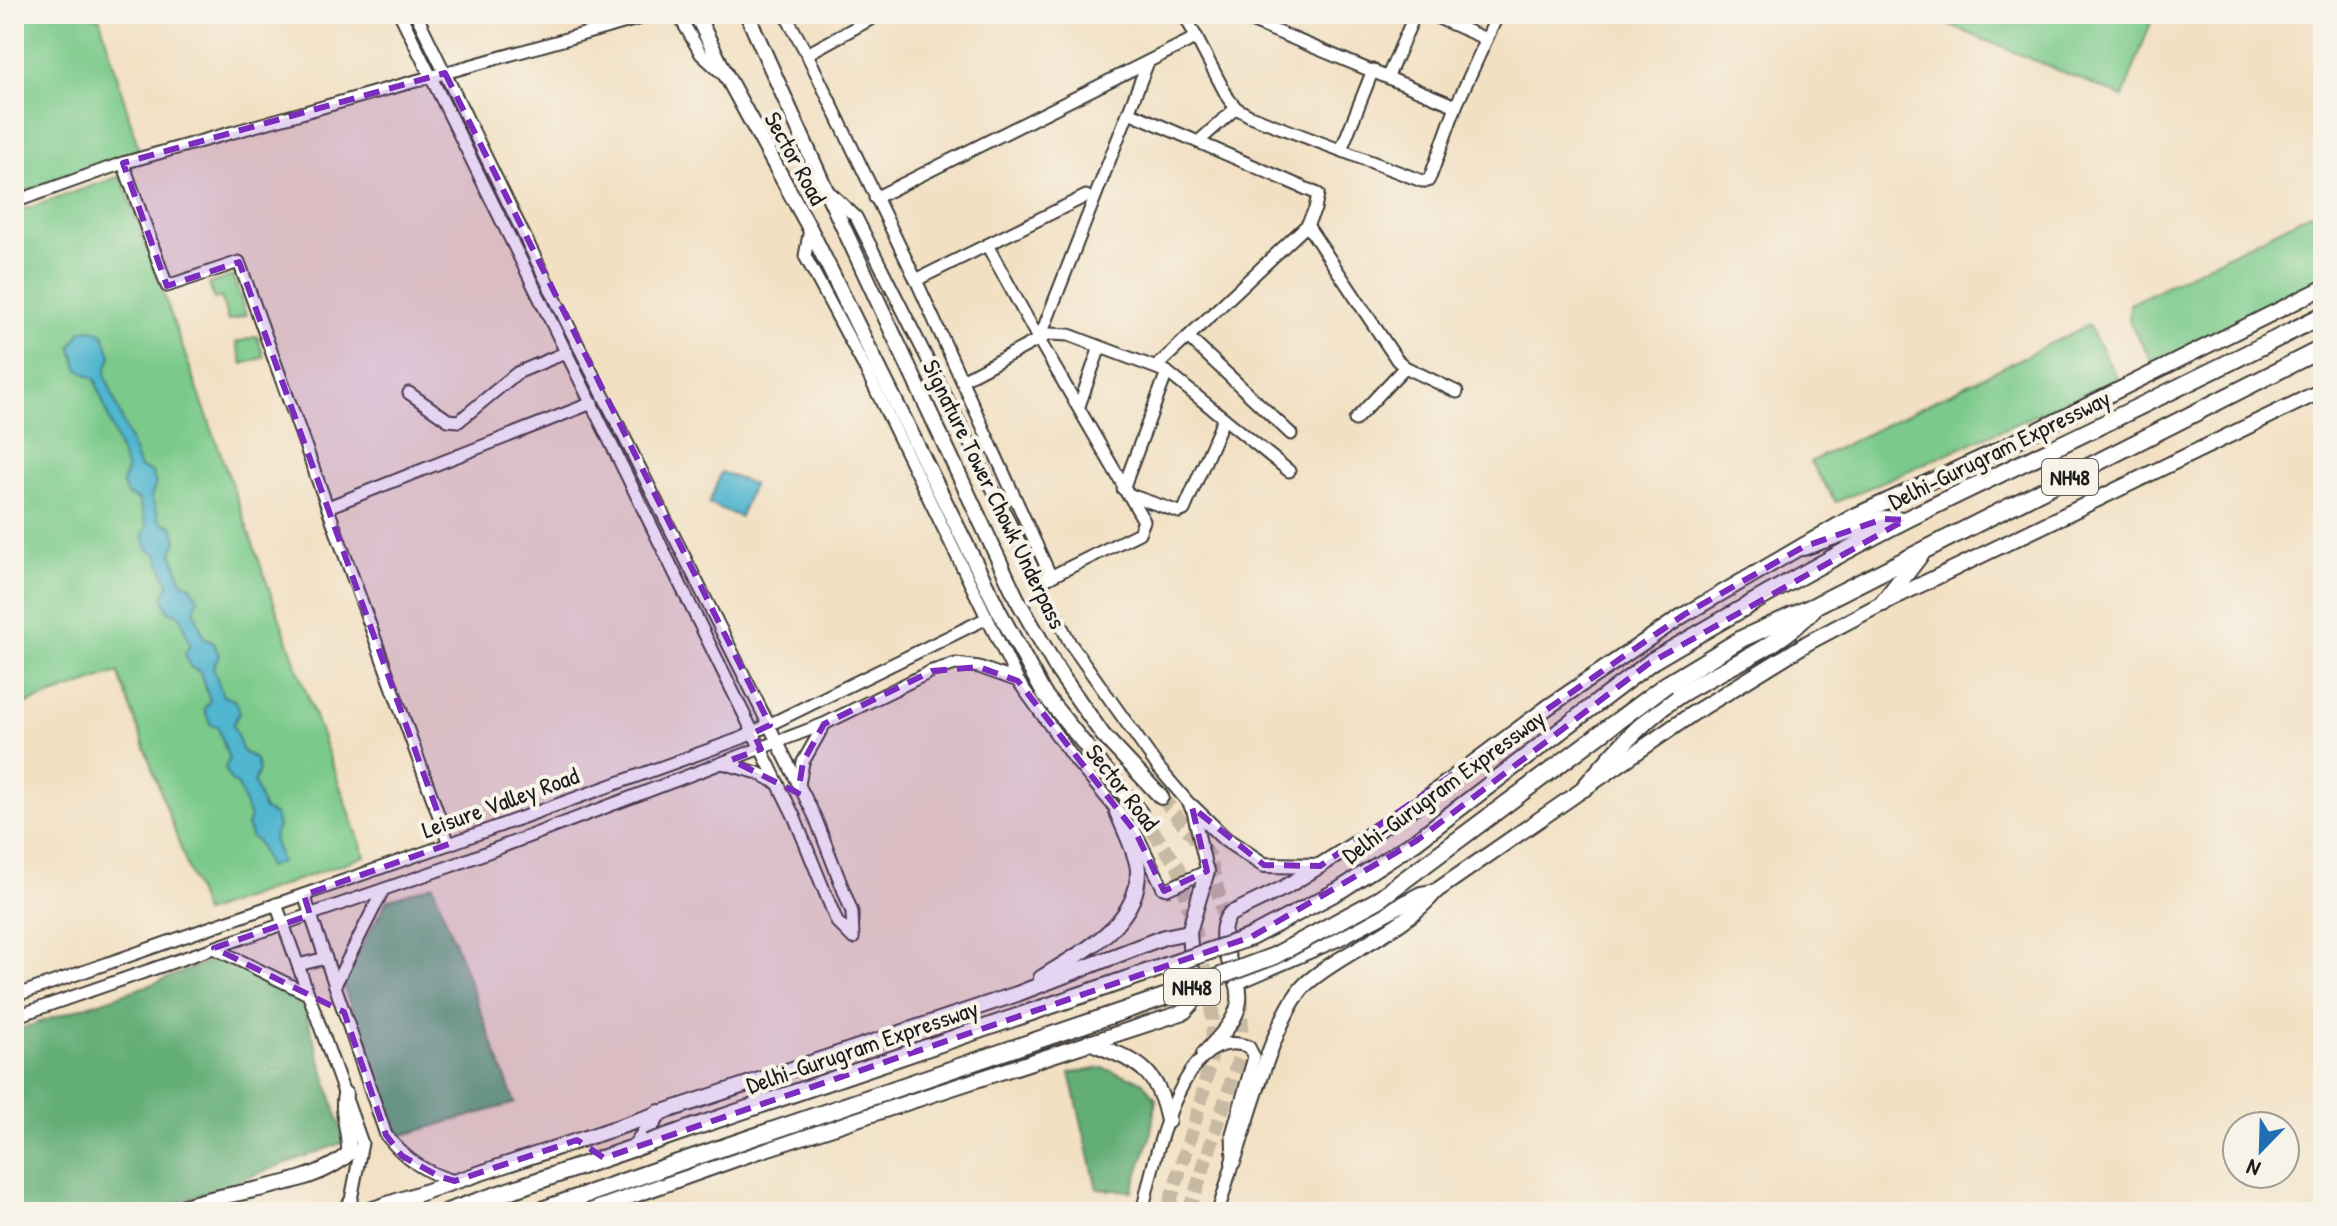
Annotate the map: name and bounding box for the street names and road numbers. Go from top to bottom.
street label: Sector Road [757,106,835,210]
street label: Signature Tower Chowk Underpass [916,354,1074,634]
street label: Delhi-Gurugram Expressway [1883,381,2115,517]
road number: NH48 [2042,459,2098,495]
street label: Delhi-Gurugram Expressway [1335,702,1551,870]
street label: Sector Road [1079,737,1167,837]
street label: Leisure Valley Road [417,759,583,845]
road number: NH48 [1164,969,1220,1005]
street label: Delhi-Gurugram Expressway [742,991,982,1101]

